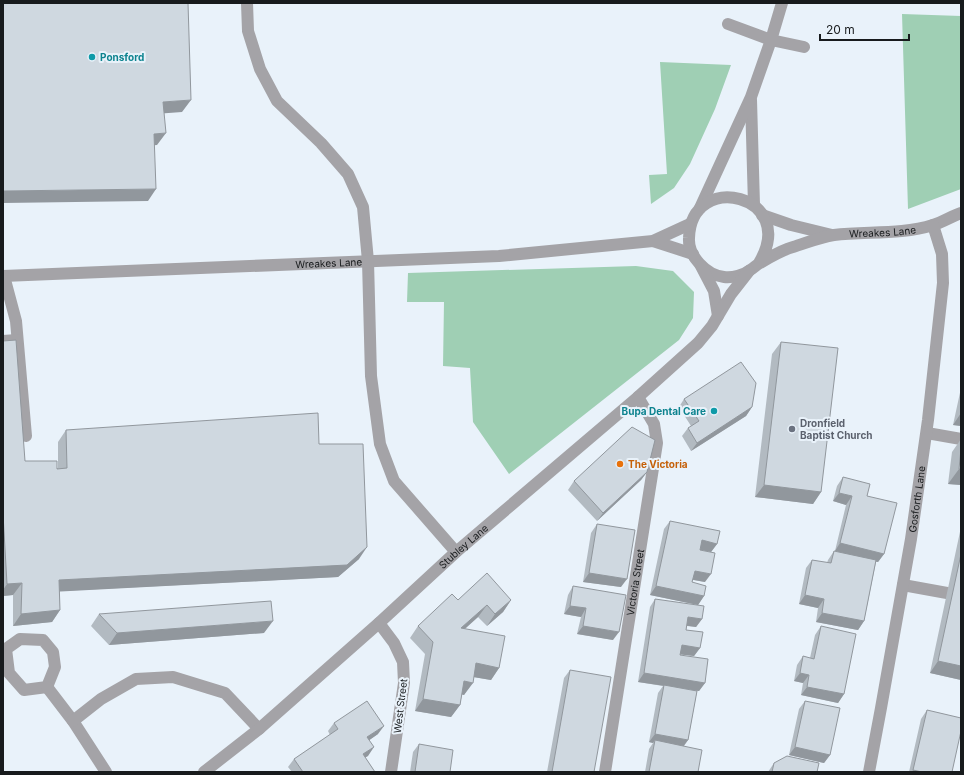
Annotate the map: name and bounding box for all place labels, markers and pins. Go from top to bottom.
place label: Ponsford [100,51,144,63]
marker: Ponsford [87,52,97,62]
place label: Bupa Dental Care [622,405,706,417]
marker: Bupa Dental Care [709,406,719,416]
place label: Dronfield Baptist Church [800,417,873,441]
marker: Dronfield Baptist Church [787,424,797,434]
place label: The Victoria [628,458,688,470]
marker: The Victoria [615,459,625,469]

